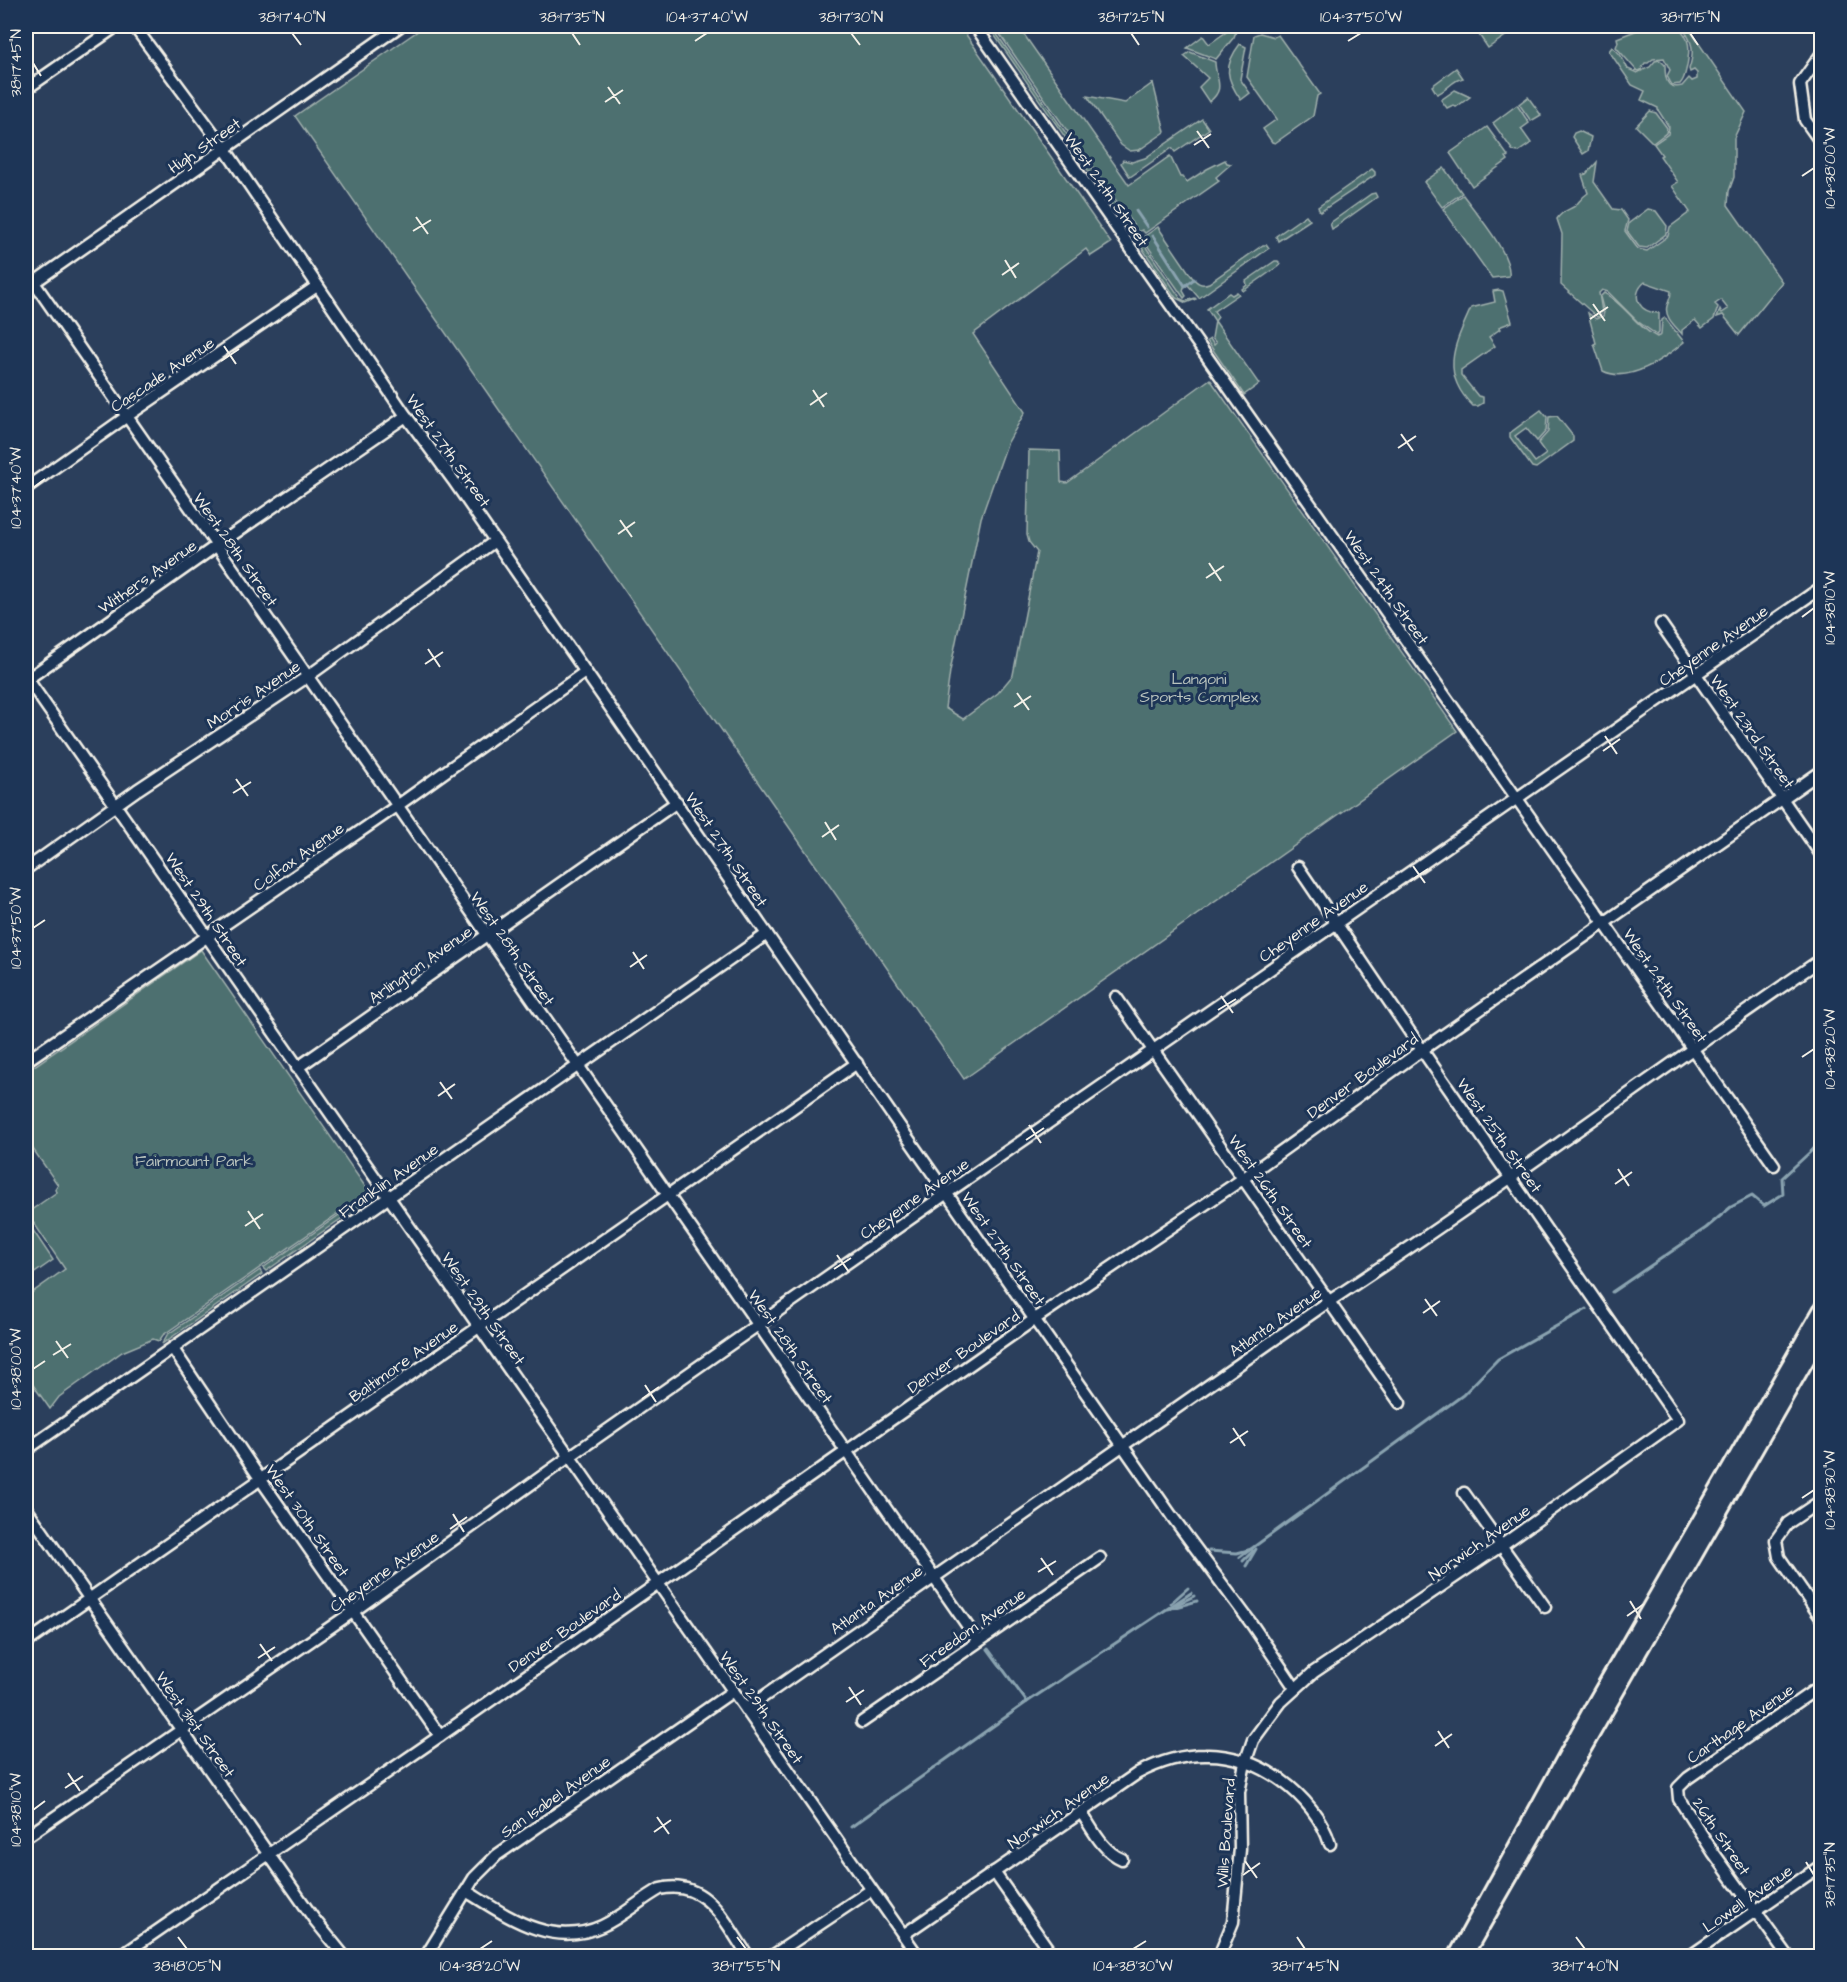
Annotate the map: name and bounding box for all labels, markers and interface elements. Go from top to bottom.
text: 38°17'40"N [259,7,325,28]
text: 38°17'35"N [539,7,605,28]
text: 104°37'40"W [666,7,748,28]
text: 38°17'30"N [819,7,883,28]
text: 38°17'25"N [1098,7,1164,28]
text: 104°37'50"W [1320,7,1402,28]
text: 38°17'15"N [1660,7,1720,28]
text: 38°17'45"N [6,29,27,97]
street label: High Street [164,112,246,180]
text: 104°38'00"W [1820,127,1841,209]
street label: West 24th Street [1059,128,1154,252]
street label: Cascade Avenue [106,332,219,418]
street label: West 27th Street [401,389,496,512]
text: 104°37'40"W [6,447,27,529]
street label: West 28th Street [188,488,283,611]
street label: West 24th Street [1339,526,1434,650]
street label: Withers Avenue [94,534,202,619]
text: 104°38'10"W [1820,571,1841,645]
street label: Cheyenne Avenue [1655,600,1773,692]
street label: Morris Avenue [202,655,305,734]
park label: Langoni Sports Complex [1140,668,1259,708]
street label: West 23rd Street [1705,670,1800,793]
street label: West 27th Street [680,788,773,912]
street label: Colfax Avenue [249,817,349,896]
street label: West 29th Street [160,848,253,971]
street label: Cheyenne Avenue [1255,876,1373,968]
text: 104°37'50"W [6,887,27,969]
street label: West 28th Street [465,887,560,1010]
street label: Arlington Avenue [364,921,478,1010]
street label: West 24th Street [1618,924,1713,1048]
text: 104°38'20"W [1820,1009,1841,1089]
street label: Denver Boulevard [1303,1028,1423,1124]
street label: West 25th Street [1451,1074,1547,1198]
street label: West 26th Street [1223,1130,1318,1253]
street label: Franklin Avenue [334,1138,443,1223]
park label: Fairmount Park [135,1150,253,1172]
street label: Cheyenne Avenue [856,1153,974,1245]
street label: West 27th Street [956,1187,1051,1310]
street label: West 29th Street [436,1248,531,1370]
street label: Atlanta Avenue [1225,1282,1327,1362]
street label: West 28th Street [743,1285,838,1408]
street label: Denver Boulevard [903,1305,1024,1399]
street label: Baltimore Avenue [345,1316,463,1408]
text: 104°38'00"W [6,1328,27,1410]
text: 104°38'30"W [1820,1450,1841,1530]
street label: West 30th Street [260,1460,355,1582]
street label: Norwich Avenue [1424,1499,1535,1586]
street label: Cheyenne Avenue [326,1526,444,1618]
street label: Atlanta Avenue [826,1560,928,1640]
street label: Freedom Avenue [915,1583,1030,1673]
street label: Denver Boulevard [504,1584,625,1678]
street label: West 29th Street [714,1647,809,1769]
street label: West 31st Street [150,1667,240,1783]
street label: Carthage Avenue [1683,1678,1799,1770]
street label: San Isabel Avenue [496,1750,615,1843]
street label: Norwich Avenue [1003,1767,1114,1854]
text: 104°38'10"W [6,1773,27,1847]
street label: Wills Boulevard [1211,1777,1241,1889]
street label: 26th Street [1687,1793,1756,1880]
text: 38°17'35"N [1820,1842,1841,1908]
street label: Lowell Avenue [1698,1859,1797,1938]
text: 38°18'05"N [153,1956,221,1977]
text: 104°38'20"W [440,1956,520,1977]
text: 38°17'55"N [712,1956,780,1977]
text: 104°38'30"W [1093,1956,1173,1977]
text: 38°17'45"N [1271,1956,1339,1977]
text: 38°17'40"N [1552,1956,1618,1977]

